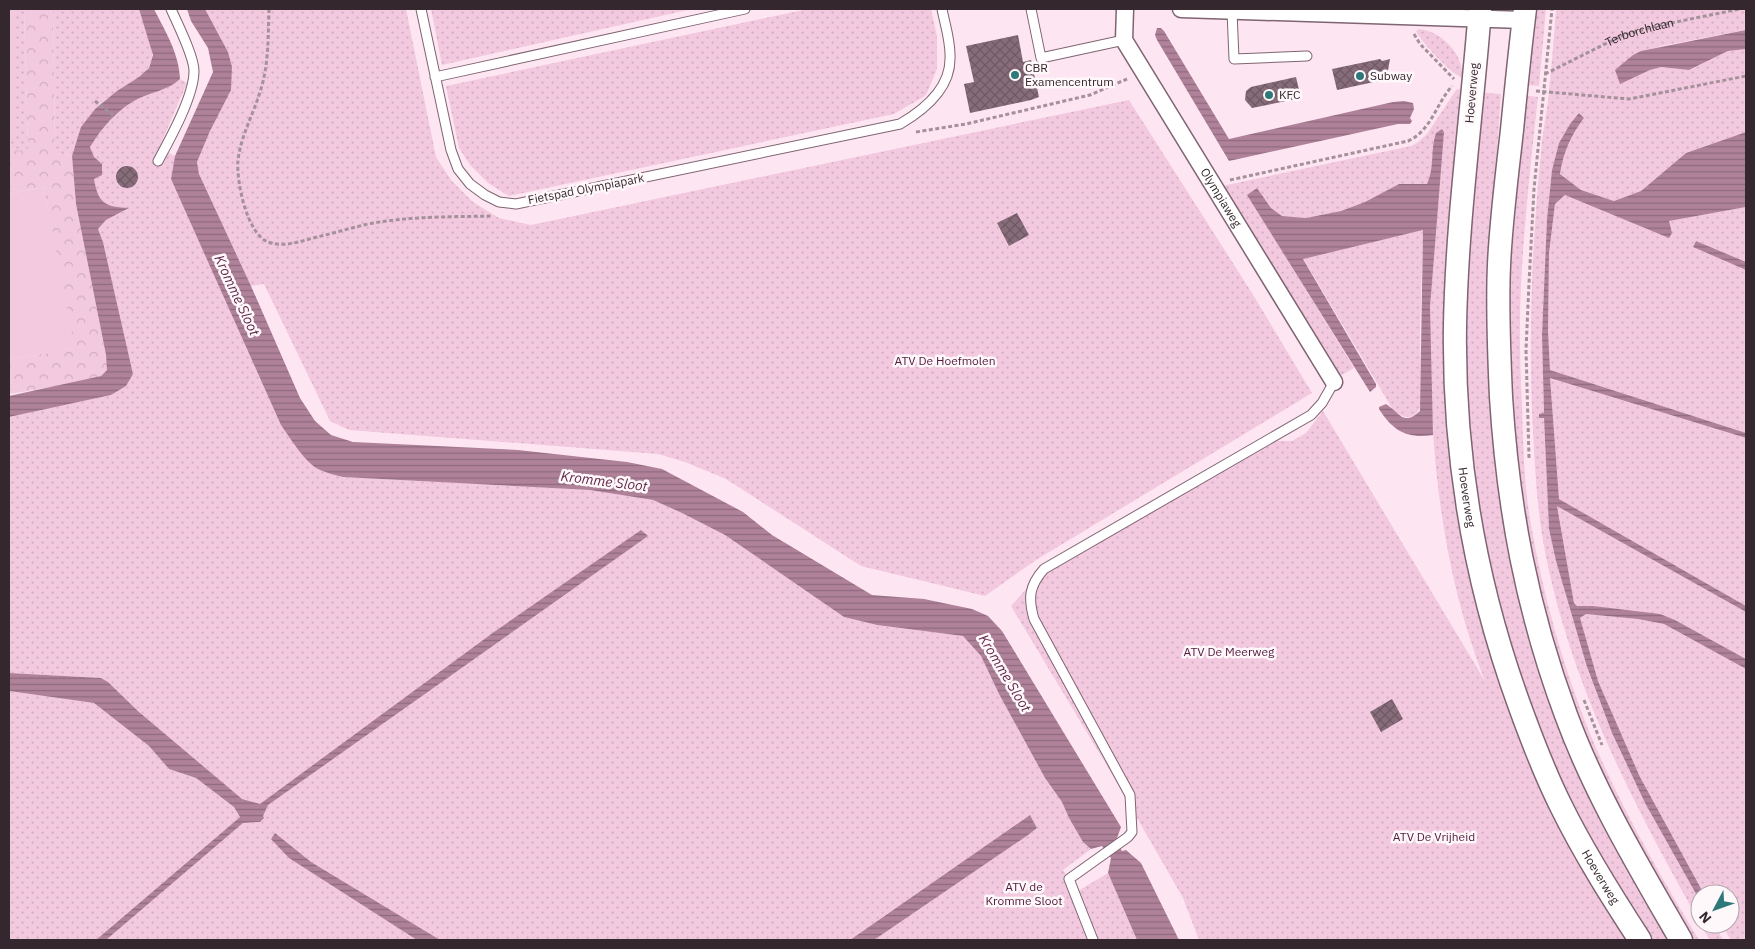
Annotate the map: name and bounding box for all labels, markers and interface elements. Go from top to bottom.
street label: Terborchlaan [1603,15,1675,50]
place label: CBR Examencentrum [1025,60,1114,89]
street label: Hoeverweg [1461,61,1482,124]
place label: Subway [1370,68,1412,83]
marker: CBR Examencentrum [1009,69,1021,81]
marker: Subway [1354,70,1366,82]
place label: KFC [1279,87,1301,102]
marker: KFC [1263,89,1275,101]
street label: Olympiaweg [1197,165,1245,230]
street label: Fietspad Olympiapark [527,170,646,207]
water label: Kromme Sloot [210,252,264,339]
park label: ATV De Hoefmolen [895,353,996,368]
street label: Hoeverweg [1455,466,1479,529]
water label: Kromme Sloot [560,467,649,495]
water label: Kromme Sloot [975,631,1035,715]
park label: ATV De Meerweg [1184,644,1275,659]
park label: ATV De Vrijheid [1393,829,1475,844]
street label: Hoeverweg [1579,847,1623,907]
park label: ATV de Kromme Sloot [986,879,1062,908]
north arrow [1690,884,1740,934]
text: N [1695,908,1715,927]

